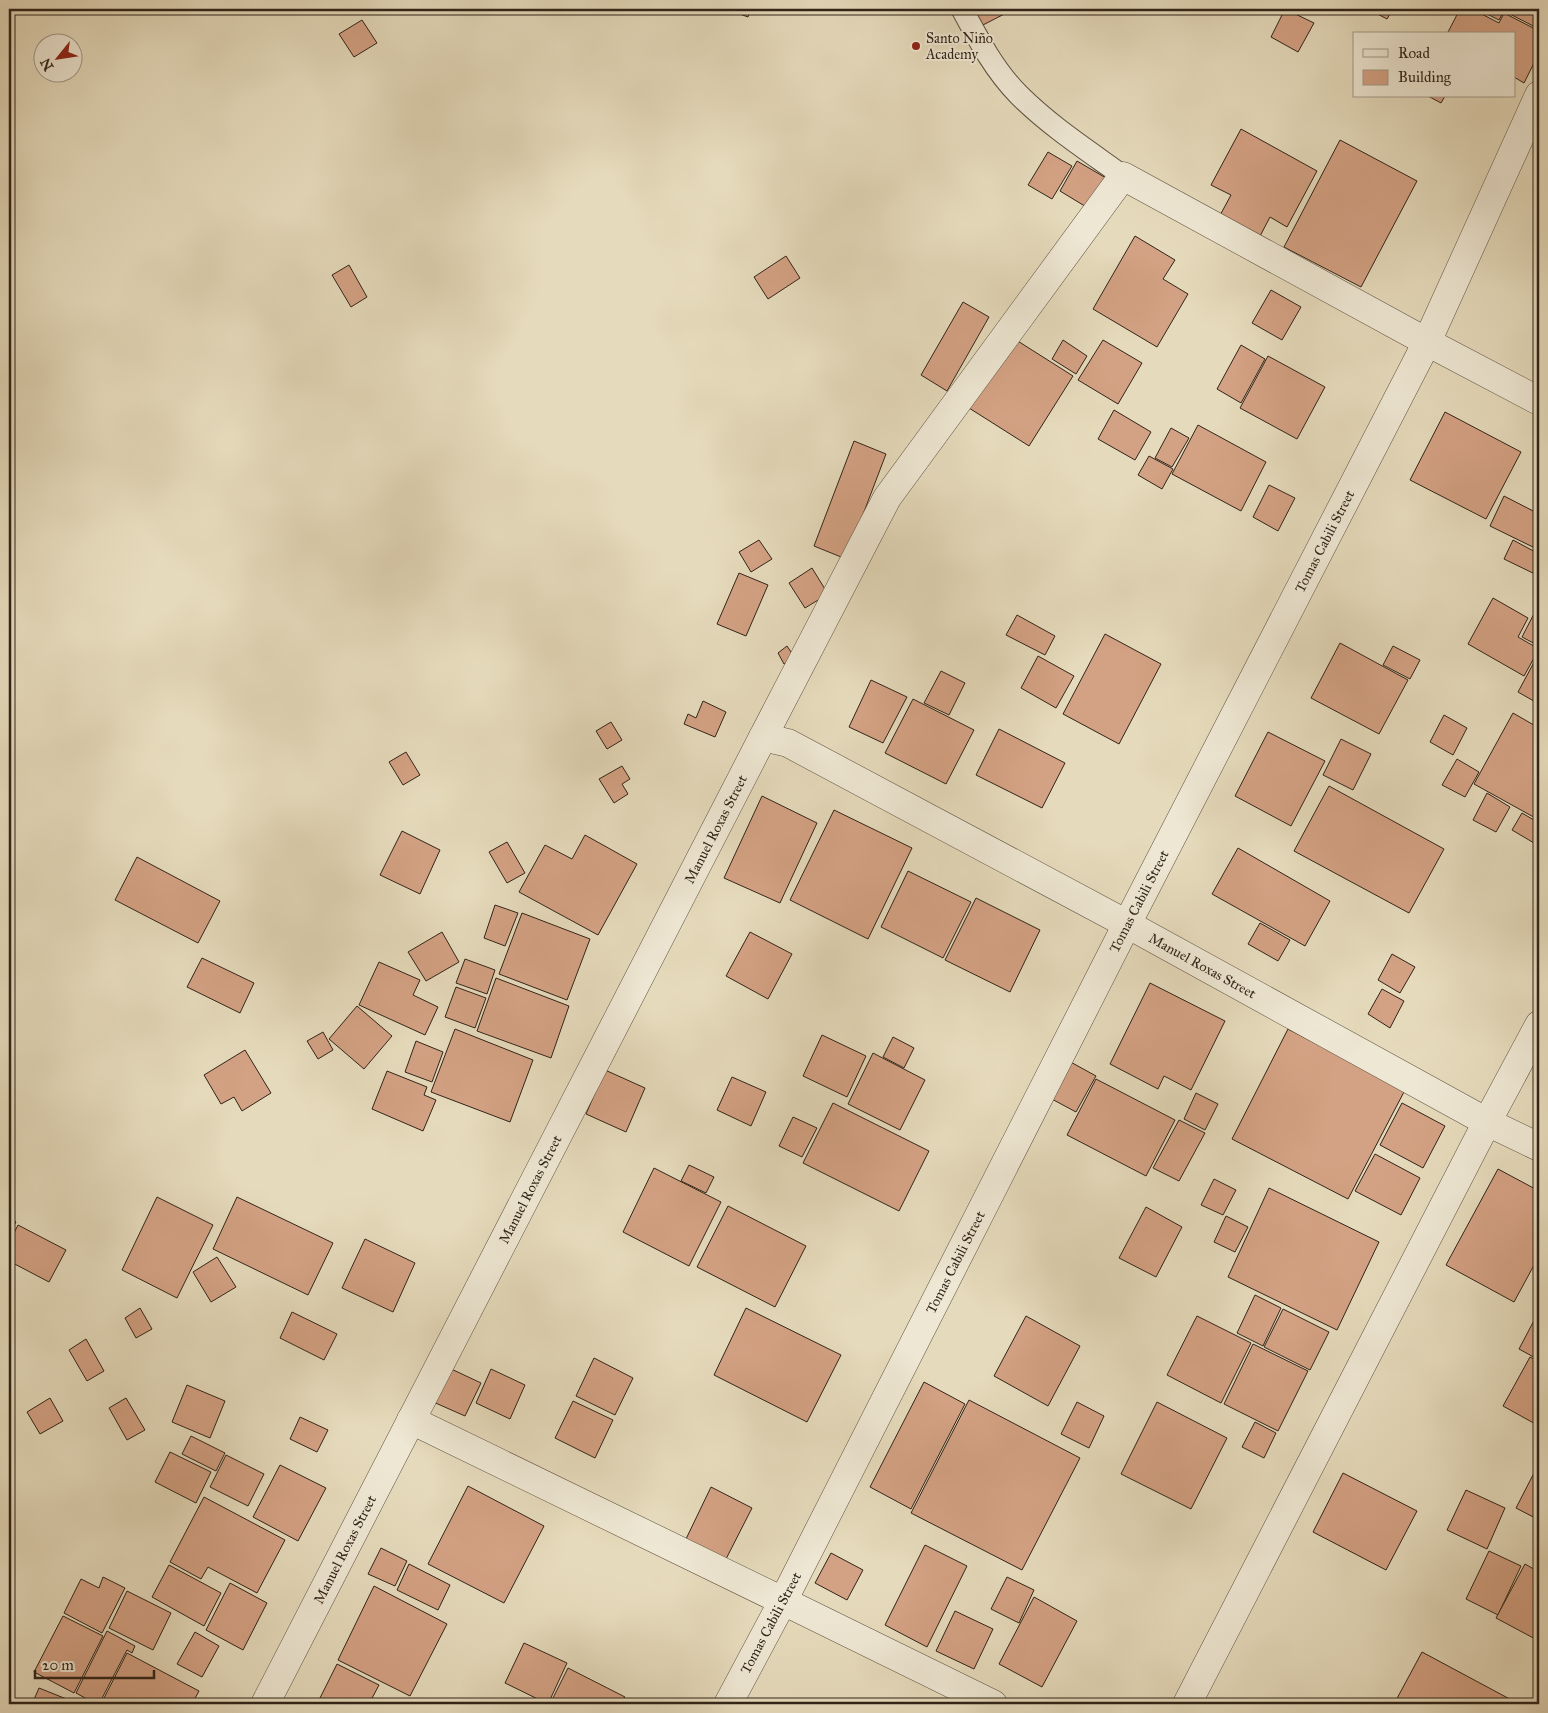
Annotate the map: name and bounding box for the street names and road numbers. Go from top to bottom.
street label: Tomas Cabili Street [1291,487,1358,595]
street label: Manuel Roxas Street [681,772,751,886]
street label: Tomas Cabili Street [1105,847,1172,955]
street label: Manuel Roxas Street [1146,929,1259,1002]
street label: Manuel Roxas Street [495,1132,565,1246]
street label: Tomas Cabili Street [922,1208,988,1316]
street label: Manuel Roxas Street [310,1492,380,1606]
street label: Tomas Cabili Street [737,1569,805,1677]

